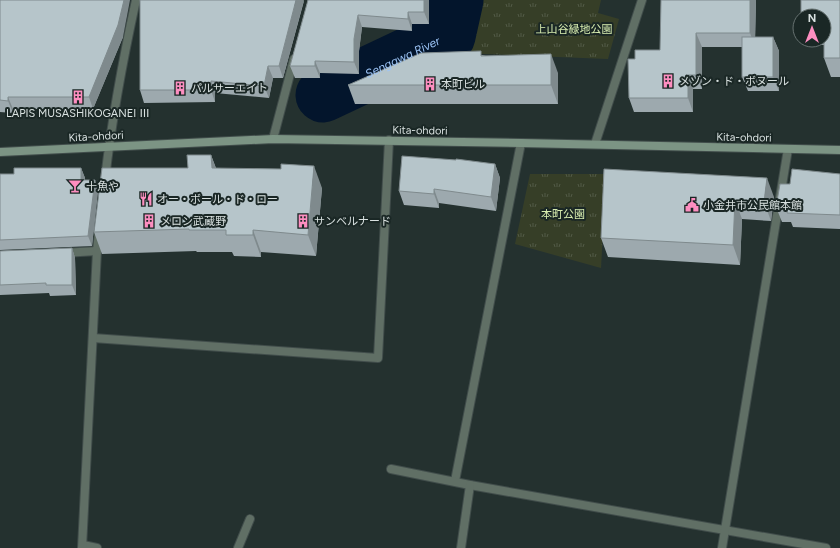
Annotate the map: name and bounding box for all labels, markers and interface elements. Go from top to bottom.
north arrow [792,8,832,48]
text: N [808,12,816,25]
park label: 上山谷緑地公園 [536,23,613,36]
water label: Sengawa River [363,33,443,81]
building icon: メゾン・ド・ボヌール [660,73,676,89]
place label: メゾン・ド・ボヌール [679,75,789,88]
building icon: 本町ビル [422,76,438,92]
place label: 本町ビル [441,78,485,91]
building icon: パルサーエイト [172,80,188,96]
place label: パルサーエイト [191,82,268,95]
building icon: LAPIS MUSASHIKOGANEI Ⅲ [70,89,86,105]
place label: LAPIS MUSASHIKOGANEI Ⅲ [6,107,150,120]
street label: Kita-ohdori [392,124,448,137]
street label: Kita-ohdori [68,129,124,144]
street label: Kita-ohdori [716,131,772,144]
bar icon: 十魚や [67,178,83,194]
place label: 十魚や [86,180,119,193]
restaurant icon: オー・ボール・ド・ロー [138,191,154,207]
place label: オー・ボール・ド・ロー [157,193,278,206]
public building icon: 小金井市公民館本館 [684,197,700,213]
place label: 小金井市公民館本館 [703,199,802,212]
park label: 本町公園 [541,208,585,221]
building icon: メロン武蔵野 [141,213,157,229]
building icon: サンベルナード [295,213,311,229]
place label: メロン武蔵野 [160,215,226,228]
place label: サンベルナード [314,215,391,228]

